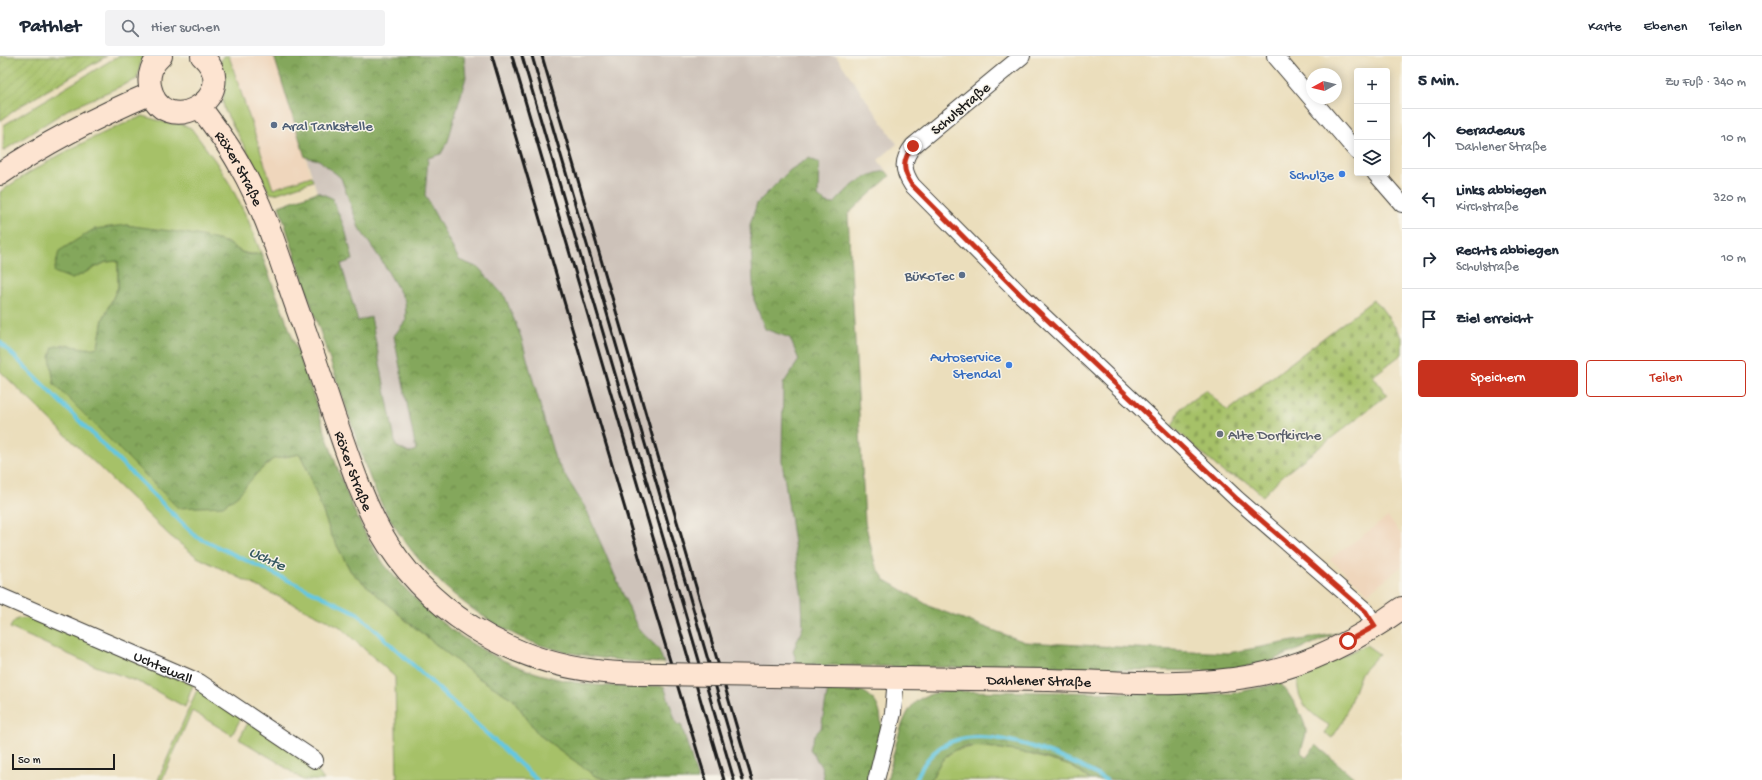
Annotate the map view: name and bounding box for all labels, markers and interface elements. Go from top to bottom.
search box [105,10,385,46]
text: Pathlet [20,16,81,39]
icon: search [119,17,141,39]
text: Hier suchen [151,19,220,37]
text: Karte [1588,19,1622,36]
text: Ebenen [1644,19,1687,36]
text: Teilen [1709,19,1742,36]
north arrow [1306,68,1342,104]
map controls [1354,68,1390,176]
button: + [1354,68,1390,104]
text: 5 Min. [1418,72,1460,92]
text: Zu Fuß · 340 m [1665,75,1746,90]
street label: Schulstraße [928,79,995,140]
button: − [1354,104,1390,140]
place label: Aral Tankstelle [282,118,373,136]
marker: Aral Tankstelle [269,120,279,130]
text: Geradeaus [1456,122,1524,140]
street label: Röxer Straße [210,128,266,210]
icon: ahead [1418,128,1440,150]
text: 10 m [1721,131,1746,146]
route end [904,137,922,155]
button: layers [1354,140,1390,176]
text: Dahlener Straße [1456,140,1547,155]
place label: Schulze [1289,167,1334,185]
marker: Schulze [1337,169,1347,179]
text: Links abbiegen [1456,182,1546,200]
icon: left [1418,188,1440,210]
text: 320 m [1713,191,1746,206]
text: Kirchstraße [1456,200,1519,215]
text: Rechts abbiegen [1456,242,1559,260]
icon: right [1418,248,1440,270]
text: 10 m [1721,251,1746,266]
text: Schulstraße [1456,260,1519,275]
place label: BüKoTec [904,268,955,286]
marker: BüKoTec [957,270,967,280]
icon: arrive [1418,308,1440,330]
text: Ziel erreicht [1456,310,1532,328]
place label: Autoservice Stendal [930,349,1001,384]
marker: Autoservice Stendal [1004,360,1014,370]
button: Speichern [1418,360,1578,397]
button: Teilen [1586,360,1746,397]
place label: Alte Dorfkirche [1228,427,1321,445]
street label: Röxer Straße [329,429,376,514]
marker: Alte Dorfkirche [1215,429,1225,439]
water label: Uchte [245,544,288,577]
route start [1339,632,1357,650]
street label: Uchtewall [130,648,195,689]
street label: Dahlener Straße [986,672,1092,693]
scale bar [12,752,115,771]
text: 50 m [18,755,40,767]

